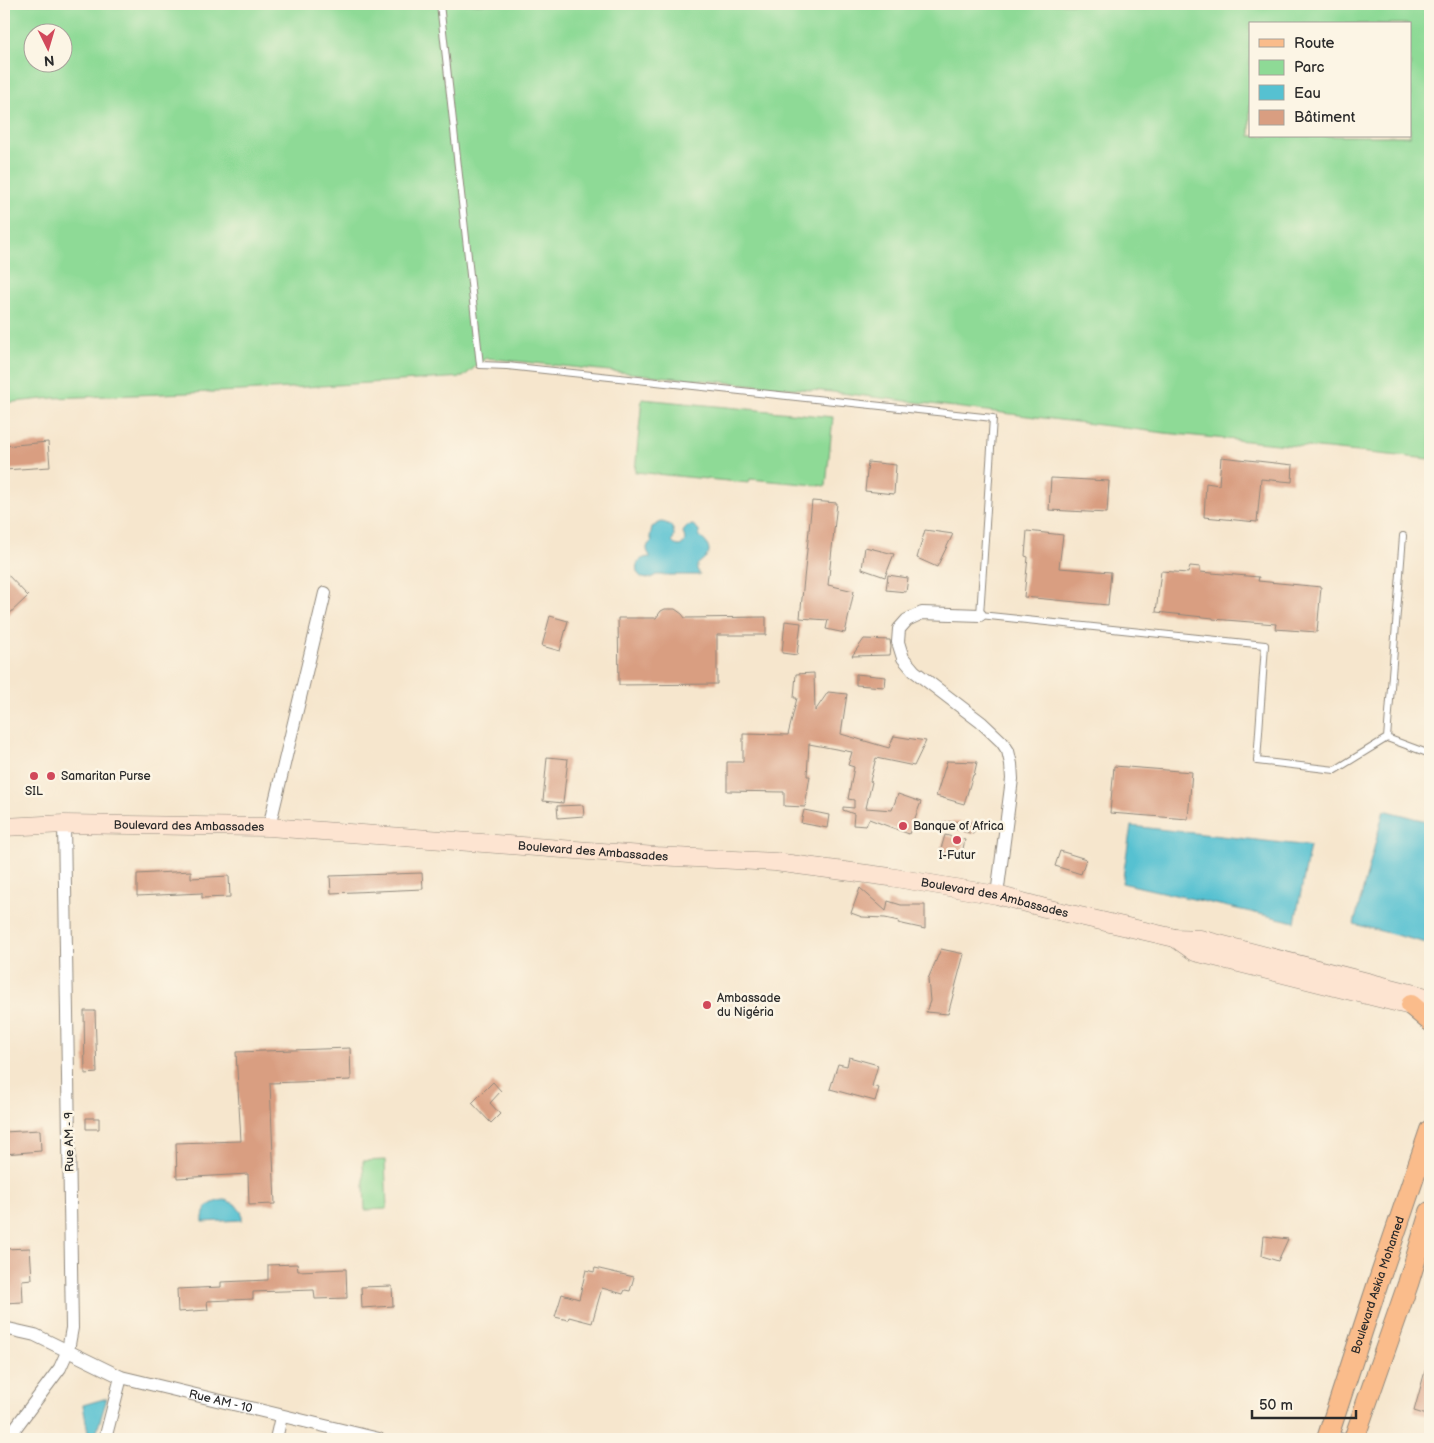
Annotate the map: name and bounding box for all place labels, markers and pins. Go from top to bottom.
place label: Samaritan Purse [61,769,151,784]
marker: SIL [28,770,40,782]
marker: Samaritan Purse [45,770,57,782]
place label: SIL [25,784,43,799]
place label: Banque of Africa [913,819,1004,834]
marker: Banque of Africa [897,820,909,832]
marker: I-Futur [951,834,963,846]
place label: I-Futur [939,848,976,863]
place label: Ambassade du Nigéria [717,991,781,1020]
marker: Ambassade du Nigéria [701,999,713,1011]

